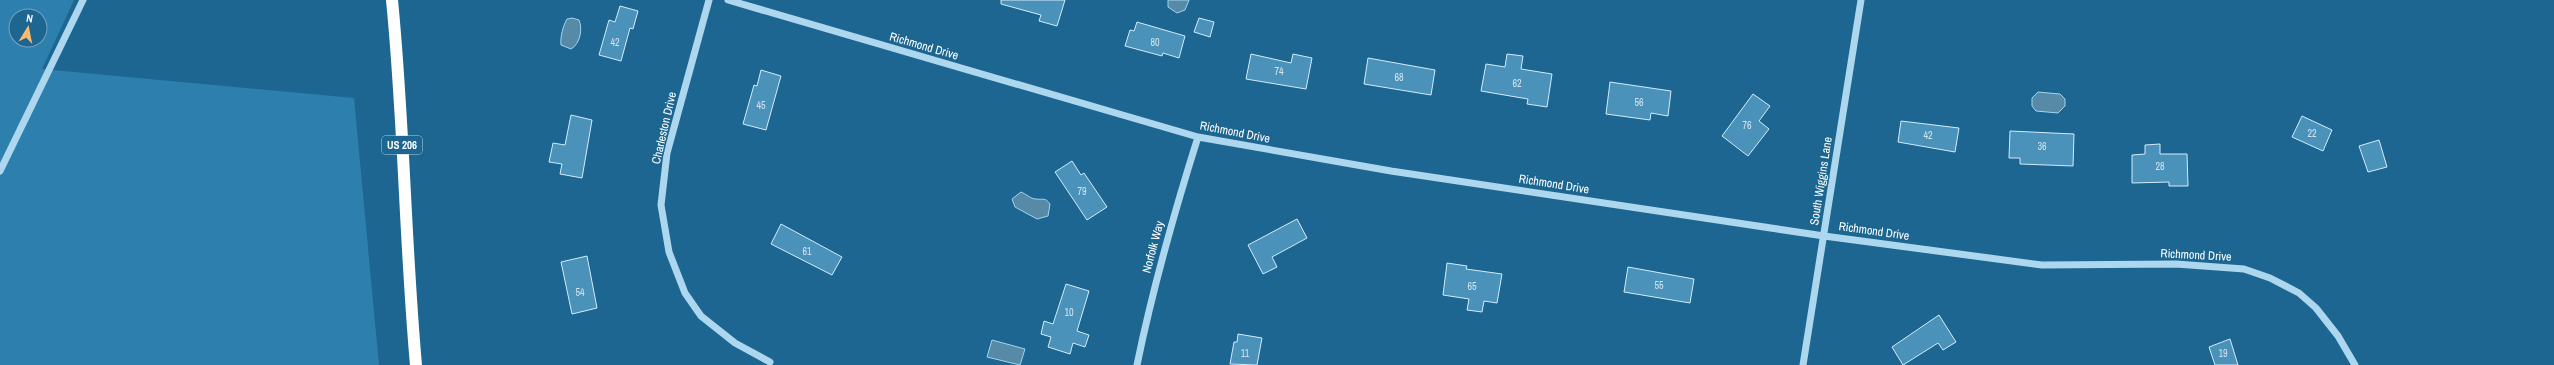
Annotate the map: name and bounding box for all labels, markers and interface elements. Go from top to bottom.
north arrow [8,8,48,48]
text: N [25,11,34,26]
street label: Richmond Drive [888,29,960,63]
house number: 42 [610,36,620,49]
house number: 80 [1150,36,1160,49]
house number: 74 [1274,65,1284,78]
house number: 68 [1394,71,1404,84]
house number: 62 [1512,77,1522,90]
street label: Charleston Drive [648,90,680,166]
house number: 56 [1634,96,1644,109]
house number: 45 [756,99,766,112]
street label: Richmond Drive [1199,117,1271,147]
house number: 76 [1742,119,1752,132]
house number: 22 [2307,127,2317,140]
house number: 42 [1923,129,1933,142]
road number: US 206 [382,136,422,154]
street label: South Wiggins Lane [1806,136,1836,226]
house number: 36 [2037,140,2047,153]
house number: 28 [2155,160,2165,173]
street label: Richmond Drive [1518,171,1590,197]
house number: 79 [1077,185,1087,198]
street label: Richmond Drive [1838,218,1910,244]
street label: Norfolk Way [1138,219,1168,275]
house number: 61 [802,245,812,258]
street label: Richmond Drive [2160,245,2232,265]
house number: 55 [1654,279,1664,292]
house number: 65 [1467,280,1477,293]
house number: 54 [575,286,585,299]
house number: 10 [1064,306,1074,319]
house number: 11 [1241,347,1250,360]
house number: 19 [2218,347,2228,360]

